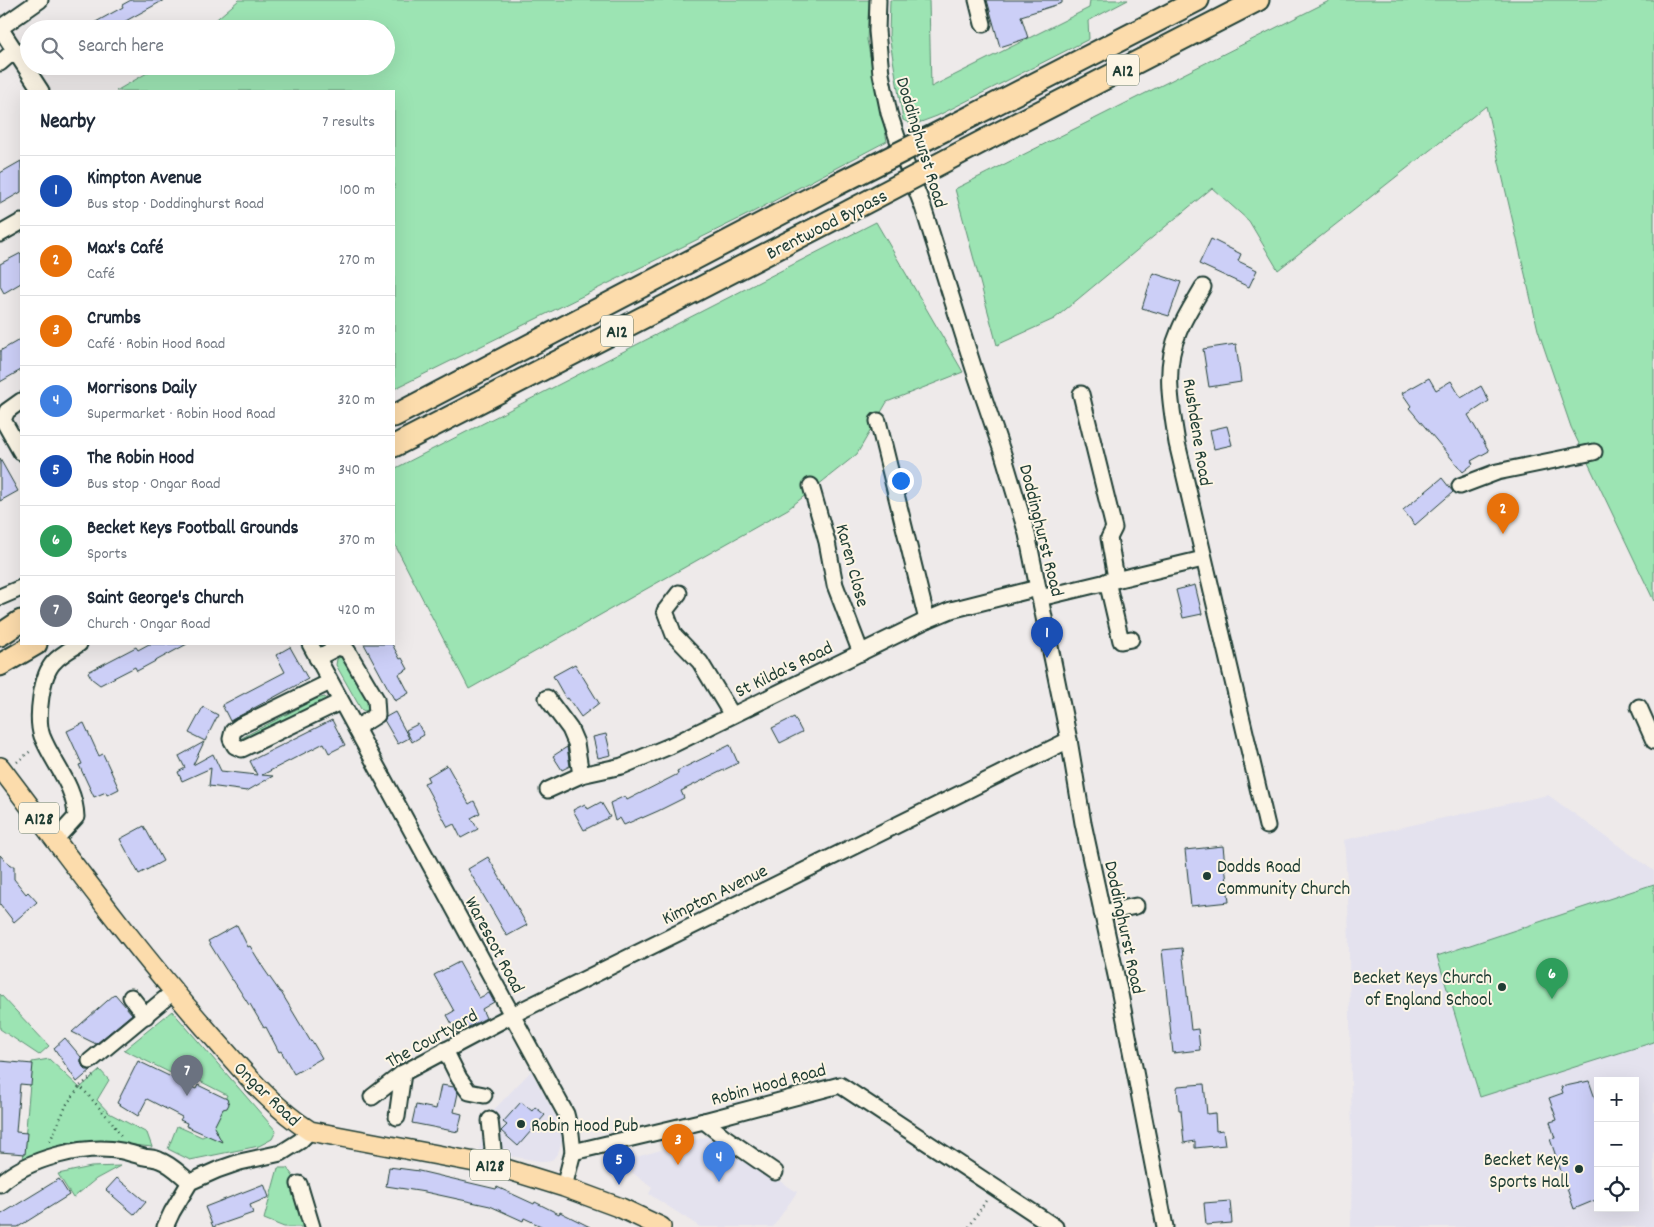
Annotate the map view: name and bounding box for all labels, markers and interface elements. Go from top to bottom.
search box [20,20,395,75]
icon: search [38,34,66,62]
text: Search here [78,34,164,61]
road number: A12 [1107,54,1139,86]
street label: Doddinghurst Road [887,74,952,212]
text: Nearby [40,108,95,138]
text: 7 results [322,111,375,134]
text: Kimpton Avenue [87,166,202,193]
text: 1 [54,179,58,202]
text: 100 m [339,179,375,202]
street label: Brentwood Bypass [762,184,893,268]
text: Bus stop · Doddinghurst Road [87,193,264,216]
text: Max's Café [87,236,163,263]
text: 2 [53,249,60,272]
text: 270 m [339,249,375,272]
text: Café [87,263,115,286]
text: Crumbs [87,306,141,333]
road number: A12 [601,316,633,346]
text: 3 [52,319,60,342]
text: 320 m [338,319,375,342]
text: Café · Robin Hood Road [87,333,225,356]
text: Morrisons Daily [87,376,196,403]
street label: Rushdene Road [1174,377,1217,488]
text: 4 [53,389,59,412]
text: 320 m [338,389,375,412]
text: Supermarket · Robin Hood Road [87,403,276,426]
text: The Robin Hood [87,446,194,473]
text: 5 [52,459,60,482]
text: 340 m [338,459,375,482]
street label: Doddinghurst Road [1010,462,1069,600]
your location [888,468,914,494]
text: Bus stop · Ongar Road [87,473,221,496]
pin: 2 [1487,493,1519,534]
text: Becket Keys Football Grounds [87,516,299,543]
street label: Karen Close [827,521,875,610]
text: 6 [52,529,60,552]
text: 370 m [338,529,375,552]
text: Sports [87,543,127,566]
text: Saint George's Church [87,586,244,613]
text: 7 [53,599,59,622]
text: 420 m [338,599,375,622]
text: Church · Ongar Road [87,613,210,636]
pin: 1 [1031,617,1063,658]
street label: St Kilda's Road [731,636,838,707]
road number: A128 [19,802,59,834]
place label: Dodds Road Community Church [1217,855,1350,904]
street label: Kimpton Avenue [658,859,773,933]
street label: Doddinghurst Road [1095,859,1150,997]
marker: Dodds Road Community Church [1201,870,1213,882]
street label: Warescot Road [456,892,530,999]
pin: 6 [1536,958,1568,999]
place label: Becket Keys Church of England School [1353,966,1492,1015]
marker: Becket Keys Church of England School [1496,981,1508,993]
street label: The Courtyard [382,1004,484,1077]
pin: 7 [171,1055,203,1096]
street label: Ongar Road [226,1057,305,1134]
street label: Robin Hood Road [708,1058,829,1115]
map controls [1594,1077,1639,1212]
button: + [1594,1077,1639,1122]
place label: Robin Hood Pub [531,1114,638,1141]
marker: Robin Hood Pub [515,1118,527,1130]
button: − [1594,1122,1639,1167]
pin: 3 [662,1124,694,1165]
pin: 4 [703,1141,735,1182]
pin: 5 [603,1144,635,1185]
place label: Becket Keys Sports Hall [1484,1148,1569,1197]
road number: A128 [470,1150,510,1180]
marker: Becket Keys Sports Hall [1573,1163,1585,1175]
button: locate [1594,1167,1639,1212]

